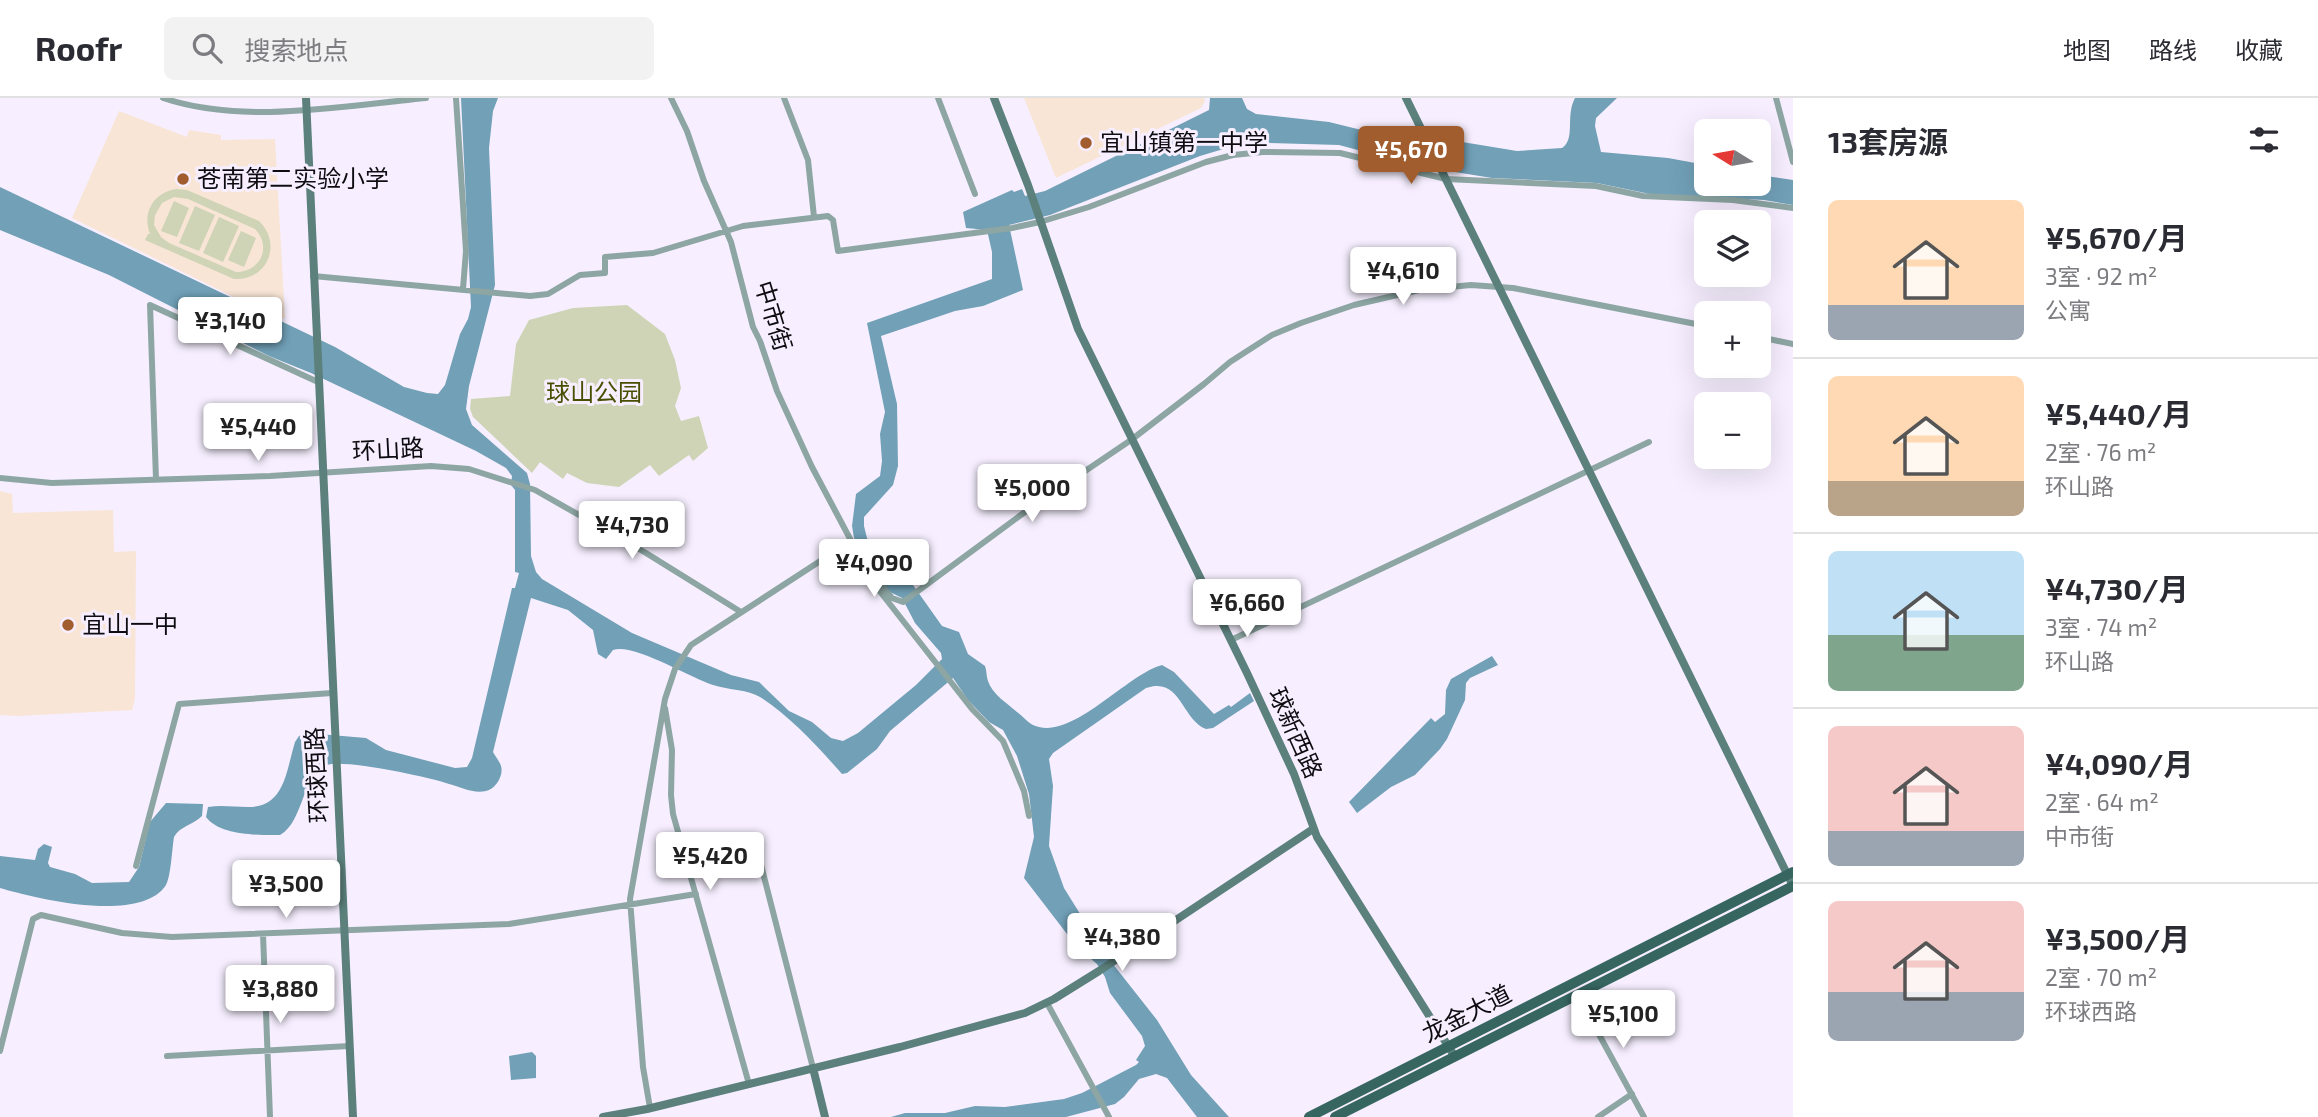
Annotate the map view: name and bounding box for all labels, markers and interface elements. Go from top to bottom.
search box [164,17,654,80]
text: Roofr [35,28,122,68]
icon: search [188,29,226,67]
text: 搜索地点 [244,34,348,65]
text: 地图 [2063,35,2111,64]
text: 路线 [2149,35,2197,64]
text: 收藏 [2235,35,2283,64]
north arrow [1694,119,1771,196]
map controls [1694,119,1771,469]
icon: filters [2245,121,2283,159]
text: 13套房源 [1828,123,1948,159]
pin: ¥5,670 [1354,126,1468,186]
place label: 宜山镇第一中学 [1100,127,1268,156]
marker: 宜山镇第一中学 [1078,135,1094,151]
text: ¥5,670 [1374,135,1448,163]
place label: 苍南第二实验小学 [197,163,389,192]
marker: 苍南第二实验小学 [175,171,191,187]
button: layers [1694,210,1771,287]
text: ¥5,670/月 [2045,219,2188,255]
icon: home [1884,228,1968,312]
pin: ¥4,610 [1346,248,1460,307]
text: ¥4,610 [1366,256,1440,284]
text: 3室 · 92 m² [2045,262,2157,290]
street label: 中市街 [750,277,799,354]
text: 公寓 [2045,296,2091,324]
pin: ¥3,140 [173,298,287,357]
button: + [1694,301,1771,378]
text: ¥3,140 [194,306,266,334]
park label: 球山公园 [546,377,642,406]
button: − [1694,392,1771,469]
text: ¥5,440/月 [2045,395,2192,431]
pin: ¥5,440 [201,404,315,463]
icon: home [1884,404,1968,488]
text: ¥5,440 [219,412,297,440]
street label: 环山路 [351,432,425,465]
text: 2室 · 76 m² [2045,438,2156,466]
pin: ¥5,000 [975,464,1089,524]
text: 环山路 [2045,472,2114,500]
text: ¥5,000 [993,473,1071,501]
pin: ¥4,730 [575,502,689,561]
text: ¥4,730 [595,510,669,538]
pin: ¥4,090 [817,540,931,599]
text: ¥4,090 [835,548,913,576]
text: ¥4,730/月 [2045,570,2189,606]
icon: home [1884,579,1968,663]
pin: ¥6,660 [1190,580,1304,639]
text: ¥6,660 [1209,588,1285,616]
place label: 宜山一中 [82,609,178,638]
text: 3室 · 74 m² [2045,613,2157,641]
marker: 宜山一中 [60,617,76,633]
text: 环山路 [2045,647,2114,675]
street label: 球新西路 [1264,683,1329,782]
street label: 环球西路 [299,726,332,824]
text: ¥4,090/月 [2045,745,2193,781]
icon: home [1884,754,1968,838]
text: 2室 · 64 m² [2045,788,2159,816]
text: 中市街 [2045,822,2114,850]
pin: ¥5,420 [653,832,767,892]
text: ¥5,420 [672,841,748,869]
pin: ¥3,500 [229,860,343,920]
text: ¥3,500 [248,869,324,897]
pin: ¥4,380 [1065,914,1179,973]
text: ¥3,500/月 [2045,920,2190,956]
text: ¥4,380 [1083,922,1161,950]
icon: home [1884,929,1968,1013]
text: 2室 · 70 m² [2045,963,2157,991]
pin: ¥3,880 [223,965,337,1025]
text: ¥3,880 [241,974,319,1002]
street label: 龙金大道 [1417,978,1516,1047]
pin: ¥5,100 [1566,990,1680,1050]
text: 环球西路 [2045,997,2137,1025]
text: ¥5,100 [1587,999,1659,1027]

